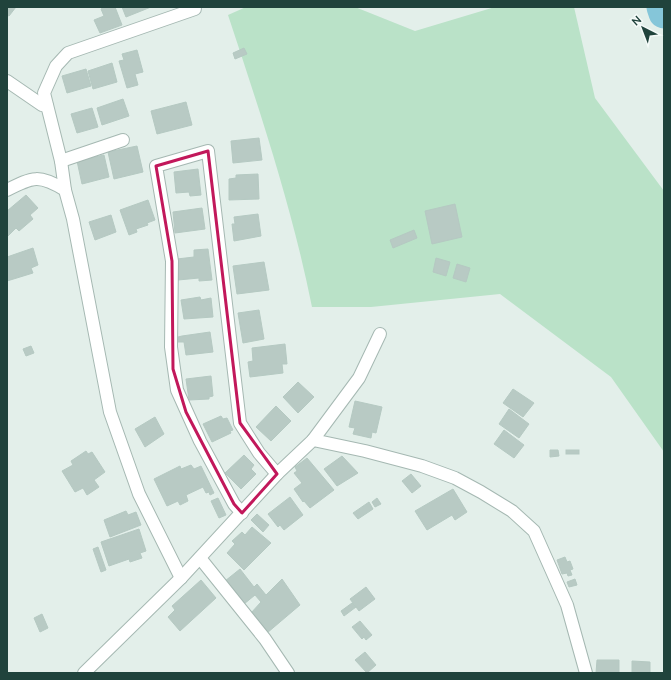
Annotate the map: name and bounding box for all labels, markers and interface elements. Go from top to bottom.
north arrow [623,8,663,48]
text: N [629,13,644,29]

